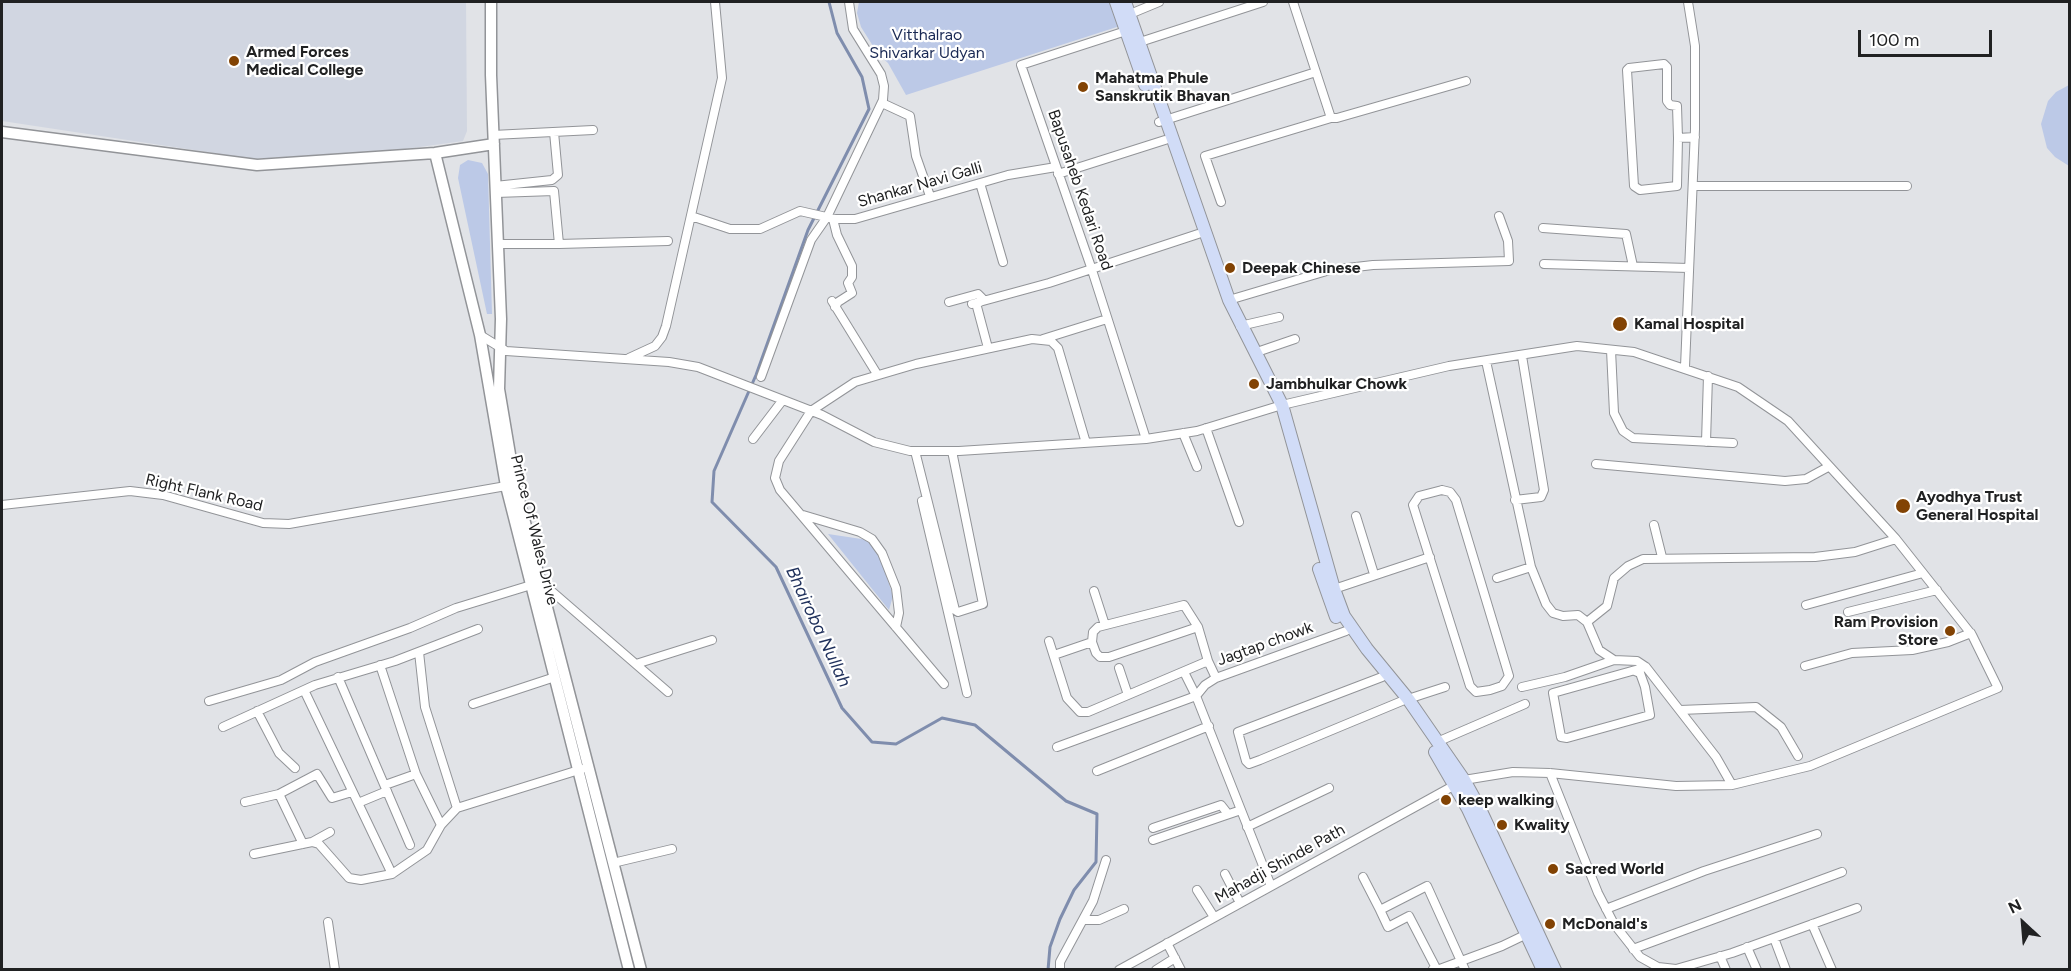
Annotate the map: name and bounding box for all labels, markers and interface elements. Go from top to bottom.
scale bar [1861,18,1994,56]
park label: Vitthalrao Shivarkar Udyan [869,25,985,63]
text: 100 m [1869,29,1919,51]
place label: Armed Forces Medical College [246,42,363,80]
marker: Armed Forces Medical College [227,54,241,68]
place label: Mahatma Phule Sanskrutik Bhavan [1095,68,1230,106]
marker: Mahatma Phule Sanskrutik Bhavan [1076,80,1090,94]
street label: Bapusaheb Kedari Road [1043,107,1117,273]
street label: Shankar Navi Galli [856,158,984,212]
place label: Deepak Chinese [1242,258,1361,278]
marker: Deepak Chinese [1223,261,1237,275]
place label: Kamal Hospital [1634,314,1744,334]
marker: Kamal Hospital [1611,315,1629,333]
place label: Jambhulkar Chowk [1266,374,1407,394]
marker: Jambhulkar Chowk [1247,377,1261,391]
street label: Prince Of Wales Drive [506,453,562,607]
street label: Right Flank Road [143,470,265,516]
place label: Ayodhya Trust General Hospital [1916,487,2038,525]
marker: Ayodhya Trust General Hospital [1894,497,1912,515]
water label: Bhairoba Nullah [781,563,855,691]
place label: Ram Provision Store [1834,612,1938,650]
street label: Jagtap chowk [1215,618,1315,670]
marker: Ram Provision Store [1943,624,1957,638]
place label: keep walking [1458,790,1554,810]
marker: keep walking [1439,793,1453,807]
place label: Kwality [1514,815,1570,835]
marker: Kwality [1495,818,1509,832]
street label: Mahadji Shinde Path [1212,820,1348,908]
place label: Sacred World [1565,859,1664,879]
marker: Sacred World [1546,862,1560,876]
north arrow [1993,893,2053,953]
text: N [2005,895,2025,918]
place label: McDonald's [1562,914,1647,934]
marker: McDonald's [1543,917,1557,931]

